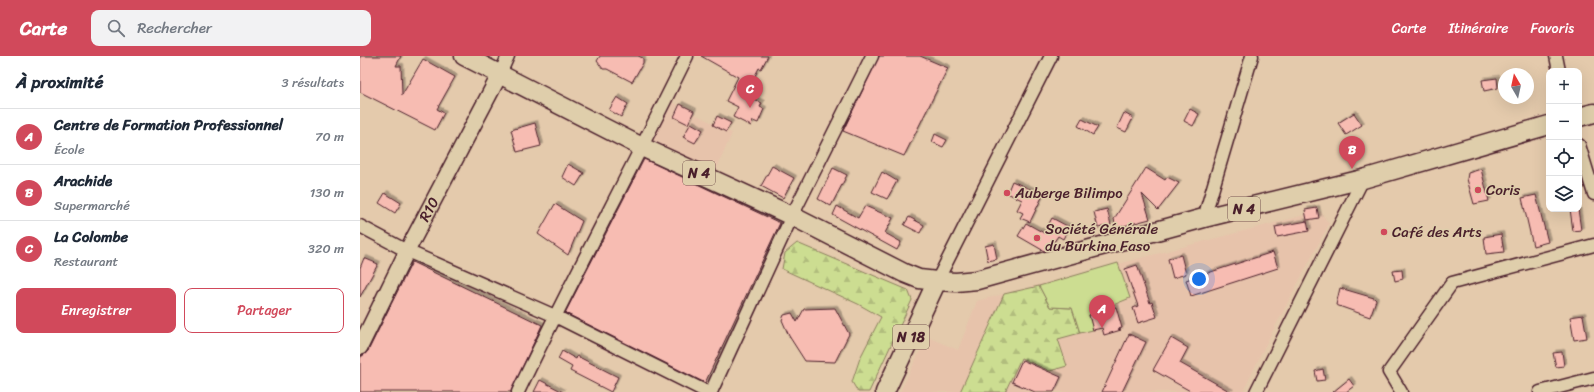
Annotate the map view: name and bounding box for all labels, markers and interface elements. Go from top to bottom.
search box [91,10,371,46]
text: Carte [20,12,67,45]
text: Rechercher [137,15,212,41]
text: Carte [1392,16,1427,41]
text: Itinéraire [1449,16,1508,41]
text: Favoris [1530,16,1574,41]
icon: search [105,17,127,39]
text: À proximité [16,67,103,97]
north arrow [1498,68,1534,104]
map controls [1546,68,1582,212]
button: + [1546,68,1582,104]
text: 3 résultats [282,71,344,94]
pin: C [737,75,763,108]
button: − [1546,104,1582,140]
text: Centre de Formation Professionnel [54,112,283,138]
text: A [25,125,33,148]
text: 70 m [315,125,344,148]
pin: B [1339,136,1365,169]
text: École [54,138,85,161]
button: locate [1546,140,1582,176]
road number: N 4 [683,161,715,185]
text: Arachide [54,168,112,194]
button: layers [1546,176,1582,212]
place label: Coris [1486,177,1520,203]
place label: Auberge Bilimpo [1014,180,1123,206]
text: B [25,181,33,204]
text: 130 m [310,181,344,204]
marker: Coris [1473,185,1483,195]
marker: Auberge Bilimpo [1002,188,1012,198]
street label: R10 [412,192,446,226]
text: Supermarché [54,194,130,217]
road number: N 4 [1228,197,1260,221]
place label: Société Générale du Burkina Faso [1045,216,1158,259]
place label: Café des Arts [1392,219,1482,245]
text: La Colombe [54,224,128,250]
marker: Café des Arts [1379,227,1389,237]
marker: Société Générale du Burkina Faso [1032,233,1042,243]
text: C [25,237,33,260]
text: 320 m [308,237,344,260]
text: Restaurant [54,250,118,273]
your location [1189,269,1209,289]
button: Enregistrer [16,288,176,333]
button: Partager [184,288,344,333]
pin: A [1089,295,1115,328]
road number: N 18 [893,325,929,349]

